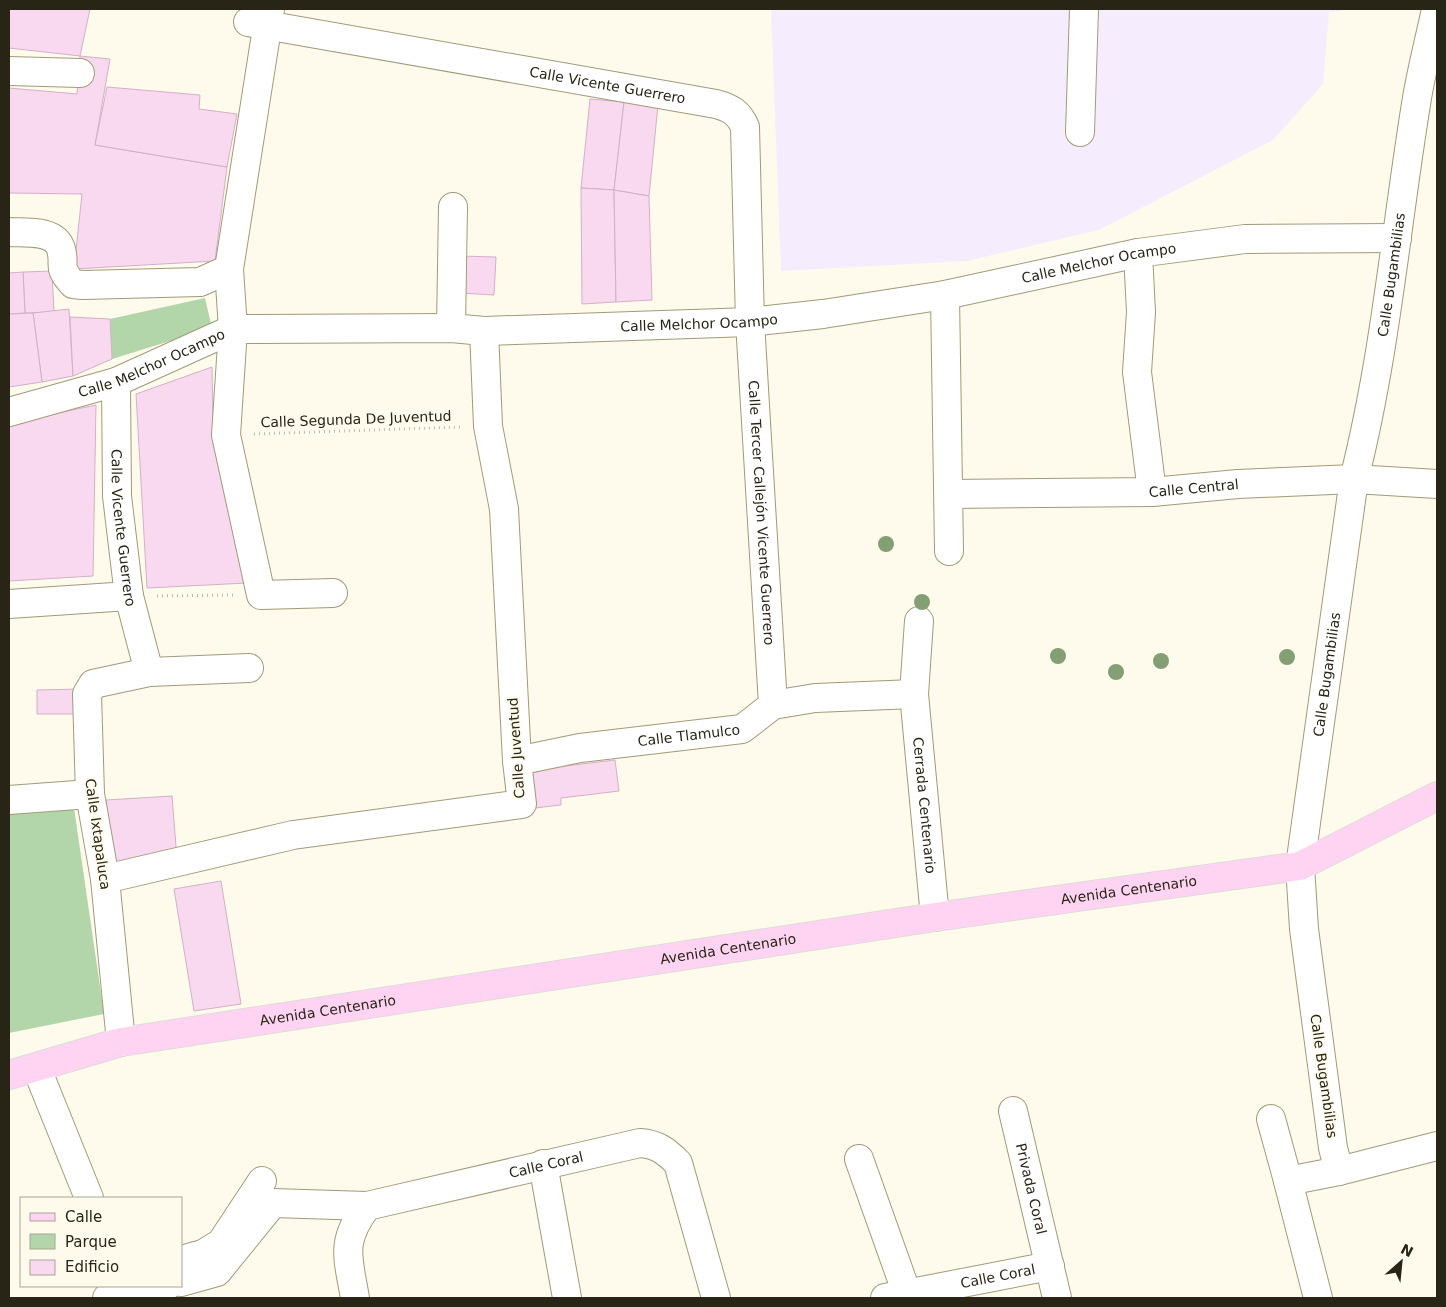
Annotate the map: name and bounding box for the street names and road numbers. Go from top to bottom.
street label: Calle Vicente Guerrero [528,63,687,107]
street label: Calle Bugambilias [1375,212,1408,338]
street label: Calle Melchor Ocampo [1020,240,1177,286]
street label: Calle Melchor Ocampo [620,311,779,334]
street label: Calle Melchor Ocampo [76,326,227,400]
street label: Calle Tercer Callejón Vicente Guerrero [746,380,777,646]
street label: Calle Segunda De Juventud [260,408,452,430]
street label: Calle Vicente Guerrero [109,449,139,608]
street label: Calle Central [1148,476,1239,500]
street label: Calle Bugambilias [1310,611,1343,738]
street label: Calle Juventud [504,697,528,799]
street label: Calle Tlamulco [637,721,741,749]
street label: Cerrada Centenario [910,736,939,874]
street label: Calle Ixtapaluca [82,777,114,891]
street label: Avenida Centenario [1060,872,1198,907]
street label: Avenida Centenario [659,930,797,967]
street label: Avenida Centenario [259,992,397,1029]
street label: Calle Bugambilias [1307,1013,1341,1139]
street label: Privada Coral [1013,1142,1050,1236]
street label: Calle Coral [507,1148,585,1181]
street label: Calle Coral [959,1261,1037,1291]

